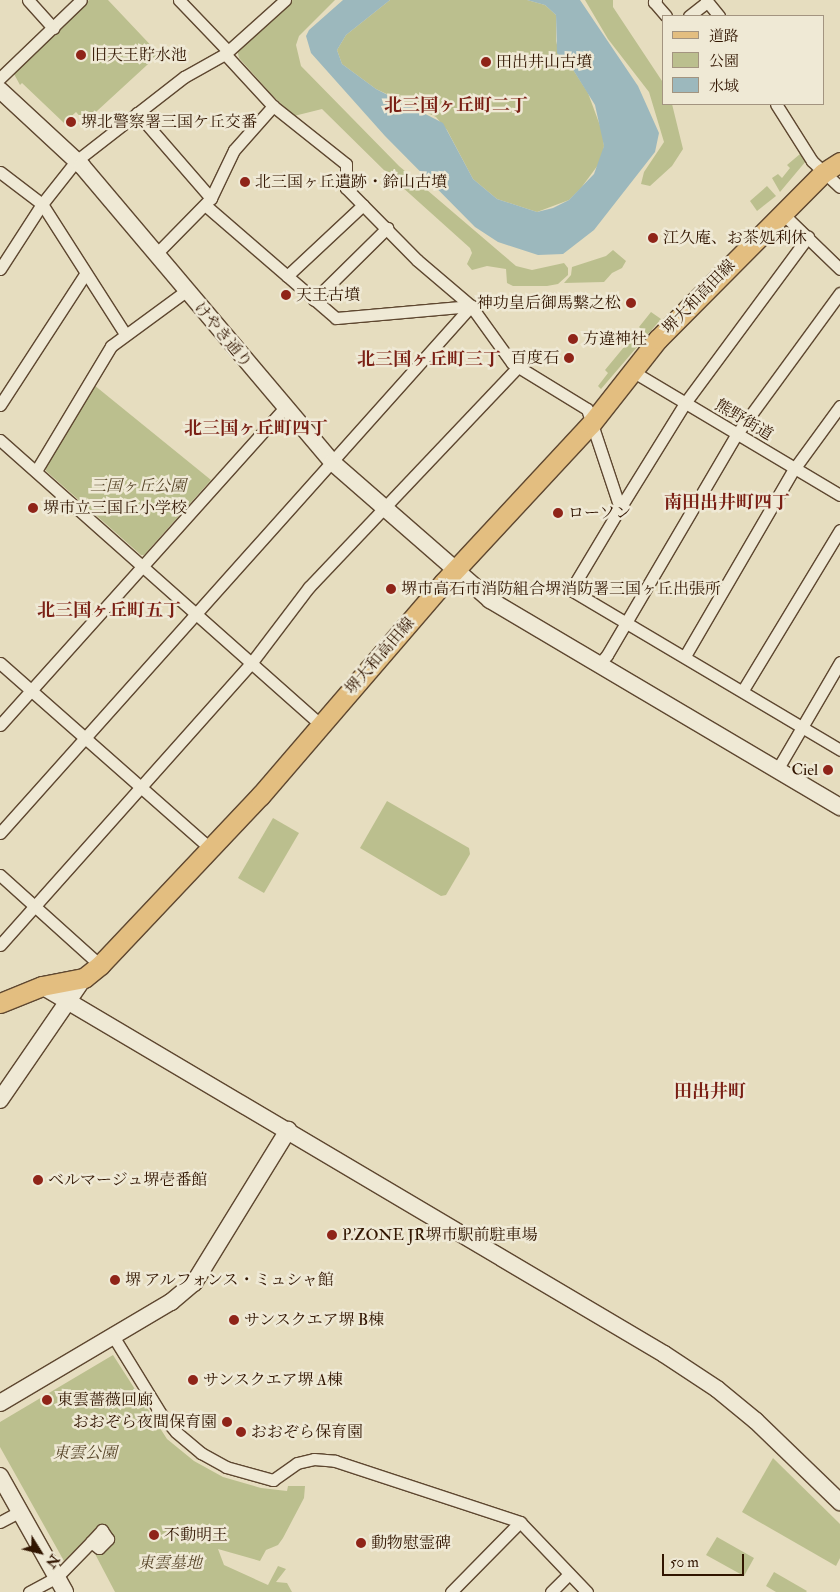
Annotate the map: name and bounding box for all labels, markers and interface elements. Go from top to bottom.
legend [662,15,825,105]
text: 道路 [709,27,739,46]
place label: 旧天王貯水池 [91,45,187,65]
marker: 旧天王貯水池 [75,49,87,61]
place label: 田出井山古墳 [496,52,592,72]
text: 公園 [709,52,739,71]
marker: 田出井山古墳 [480,56,492,68]
text: 水域 [709,77,739,96]
district label: 北三国ヶ丘町二丁 [384,95,528,117]
place label: 堺北警察署三国ケ丘交番 [81,112,257,132]
marker: 堺北警察署三国ケ丘交番 [65,116,77,128]
place label: 北三国ヶ丘遺跡・鈴山古墳 [255,172,447,192]
marker: 北三国ヶ丘遺跡・鈴山古墳 [239,176,251,188]
place label: 江久庵、お茶処利休 [663,228,807,248]
marker: 江久庵、お茶処利休 [647,232,659,244]
street label: 堺大和高田線 [659,256,739,338]
place label: 天王古墳 [296,285,360,305]
marker: 天王古墳 [280,289,292,301]
place label: 神功皇后御馬繋之松 [477,293,621,313]
marker: 神功皇后御馬繋之松 [625,297,637,309]
street label: けやき通り [190,298,256,372]
place label: 方違神社 [583,329,647,349]
marker: 方違神社 [567,333,579,345]
place label: 百度石 [511,348,559,368]
district label: 北三国ヶ丘町三丁 [357,349,501,371]
marker: 百度石 [563,352,575,364]
street label: 熊野街道 [712,395,776,445]
district label: 北三国ヶ丘町四丁 [184,418,328,440]
park label: 三国ヶ丘公園 [90,476,186,496]
district label: 南田出井町四丁 [664,492,790,514]
place label: 堺市立三国丘小学校 [43,498,187,518]
marker: 堺市立三国丘小学校 [27,502,39,514]
place label: ローソン [568,503,632,523]
marker: ローソン [552,507,564,519]
place label: 堺市高石市消防組合堺消防署三国ヶ丘出張所 [401,579,721,599]
marker: 堺市高石市消防組合堺消防署三国ヶ丘出張所 [385,583,397,595]
district label: 北三国ヶ丘町五丁 [37,600,181,622]
street label: 堺大和高田線 [341,613,419,699]
place label: Ciel [791,760,818,780]
marker: Ciel [822,764,834,776]
district label: 田出井町 [674,1081,746,1103]
place label: ベルマージュ堺壱番館 [48,1170,208,1190]
marker: ベルマージュ堺壱番館 [32,1174,44,1186]
place label: P.ZONE JR堺市駅前駐車場 [342,1225,537,1245]
marker: P.ZONE JR堺市駅前駐車場 [326,1229,338,1241]
place label: 堺 アルフォンス・ミュシャ館 [125,1270,336,1290]
marker: 堺 アルフォンス・ミュシャ館 [109,1274,121,1286]
place label: サンスクエア堺 B棟 [244,1310,386,1330]
marker: サンスクエア堺 B棟 [228,1314,240,1326]
place label: サンスクエア堺 A棟 [203,1370,345,1390]
marker: サンスクエア堺 A棟 [187,1374,199,1386]
place label: 東雲薔薇回廊 [57,1390,153,1410]
marker: 東雲薔薇回廊 [41,1394,53,1406]
place label: おおぞら夜間保育園 [73,1412,217,1432]
marker: おおぞら夜間保育園 [221,1416,233,1428]
place label: おおぞら保育園 [251,1422,363,1442]
marker: おおぞら保育園 [235,1426,247,1438]
park label: 東雲公園 [53,1443,117,1463]
place label: 不動明王 [164,1525,228,1545]
north arrow [15,1527,65,1577]
marker: 不動明王 [148,1529,160,1541]
place label: 動物慰霊碑 [371,1533,451,1553]
marker: 動物慰霊碑 [355,1537,367,1549]
scale bar [665,1544,748,1576]
text: N [42,1551,63,1571]
park label: 東雲墓地 [138,1553,202,1573]
text: 50 m [670,1553,699,1572]

